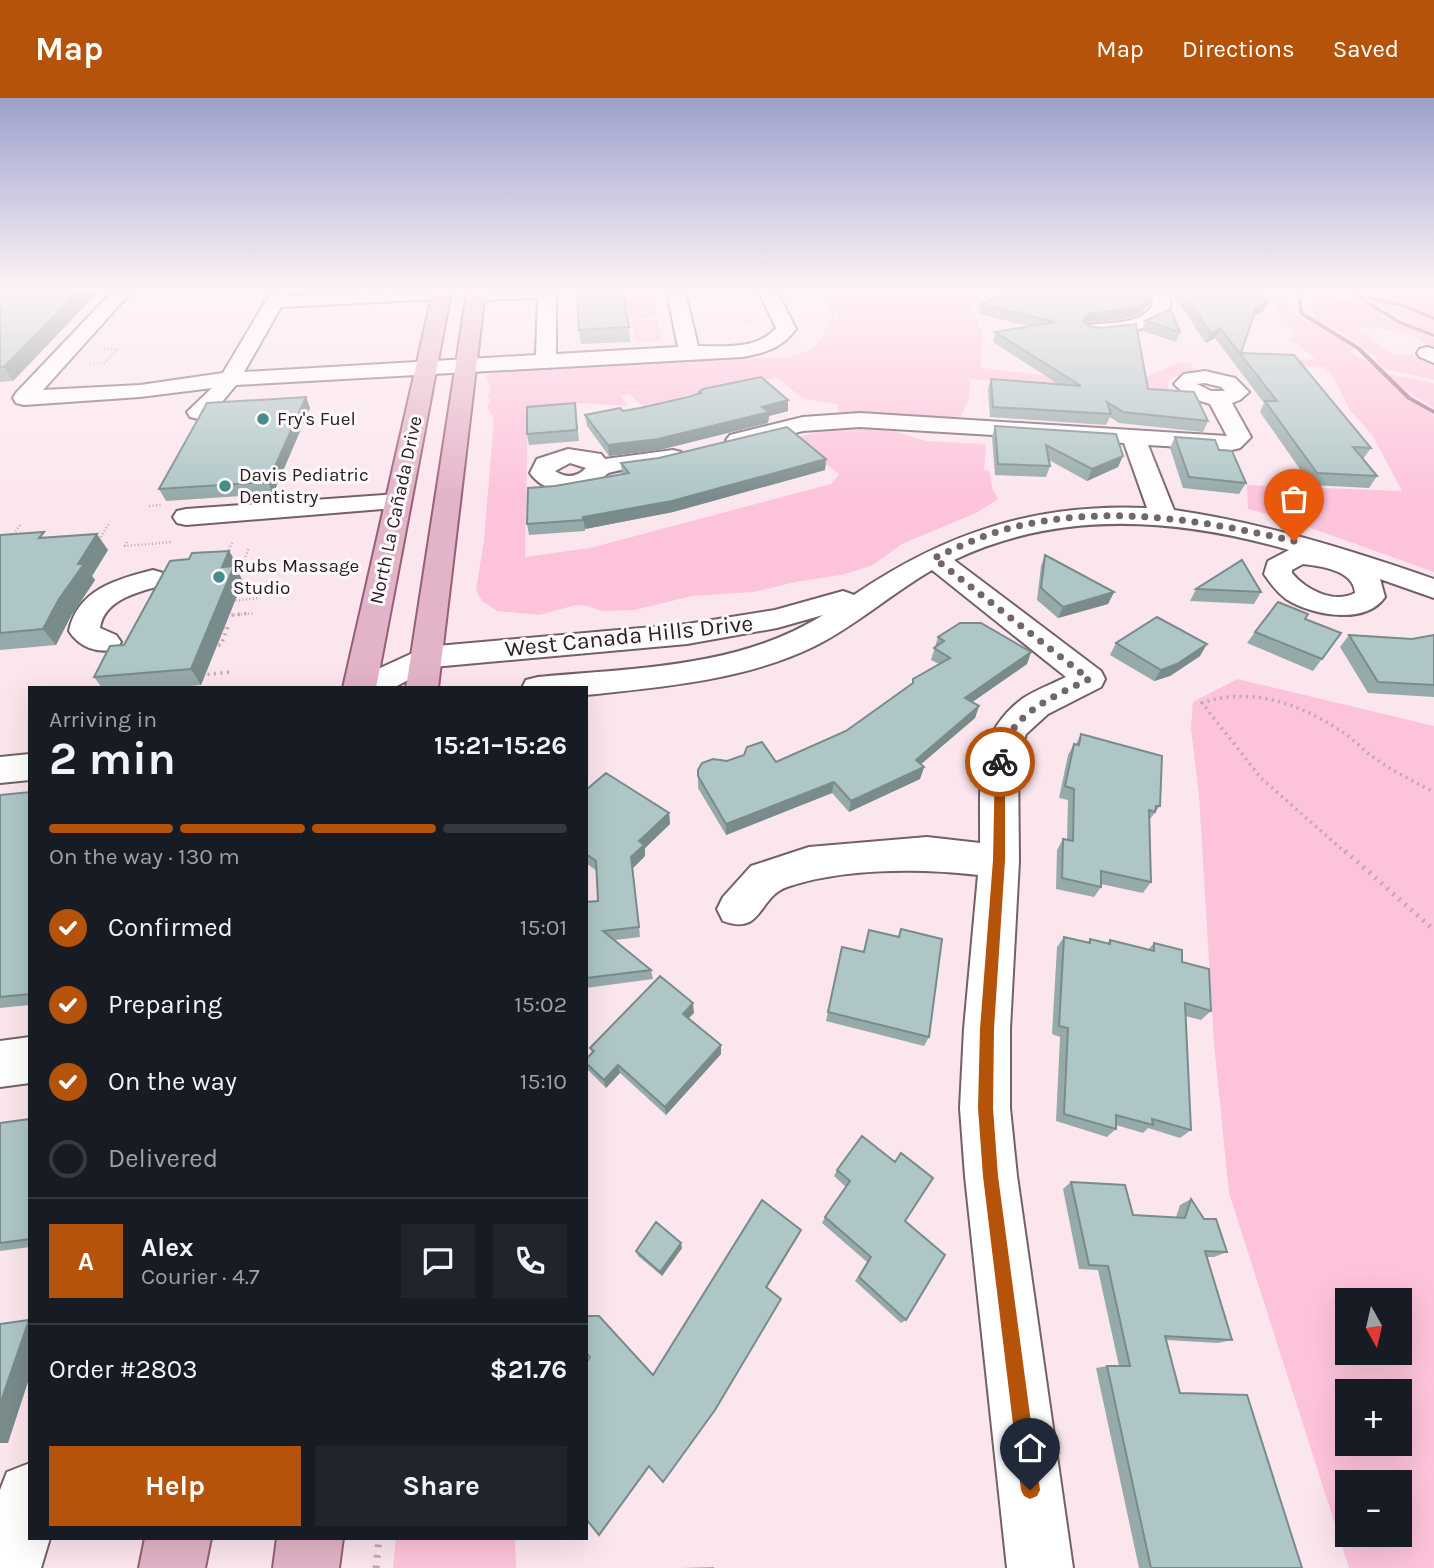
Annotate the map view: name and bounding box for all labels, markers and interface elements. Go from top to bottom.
text: Map [35,30,103,68]
text: Map [1096,35,1144,63]
text: Directions [1182,35,1295,63]
text: Saved [1333,35,1399,63]
place label: Fry's Fuel [277,408,356,430]
marker: Fry's Fuel [255,411,271,427]
street label: North La Cañada Drive [365,414,427,606]
place label: Davis Pediatric Dentistry [239,464,369,508]
pin [1264,469,1324,541]
marker: Davis Pediatric Dentistry [217,478,233,494]
icon: bag [1275,480,1313,518]
place label: Rubs Massage Studio [233,555,359,599]
marker: Rubs Massage Studio [211,569,227,585]
street label: West Canada Hills Drive [504,610,754,662]
text: Arriving in [49,706,157,733]
courier [965,727,1035,797]
text: 15:21–15:26 [434,730,567,761]
text: 2 min [49,732,176,786]
icon: bike [981,743,1019,781]
text: On the way · 130 m [49,843,240,870]
icon: check [49,909,87,947]
text: Confirmed [108,912,233,943]
text: 15:01 [520,914,567,941]
icon: check [49,986,87,1024]
text: Preparing [108,989,222,1020]
text: 15:02 [514,991,567,1018]
icon: check [49,1063,87,1101]
text: On the way [108,1066,237,1097]
text: 15:10 [520,1068,567,1095]
text: Delivered [108,1143,218,1174]
button: chat [401,1224,475,1298]
button: phone [493,1224,567,1298]
text: Alex [141,1232,193,1263]
text: A [78,1246,94,1277]
text: Courier · 4.7 [141,1263,260,1290]
north arrow [1335,1288,1412,1365]
map controls [1335,1288,1412,1547]
text: Order #2803 [49,1354,198,1385]
text: $21.76 [490,1354,567,1385]
button: + [1335,1379,1412,1456]
pin [1000,1418,1060,1490]
icon: home [1011,1429,1049,1467]
button: Help [49,1446,301,1526]
button: Share [315,1446,567,1526]
button: − [1335,1470,1412,1547]

